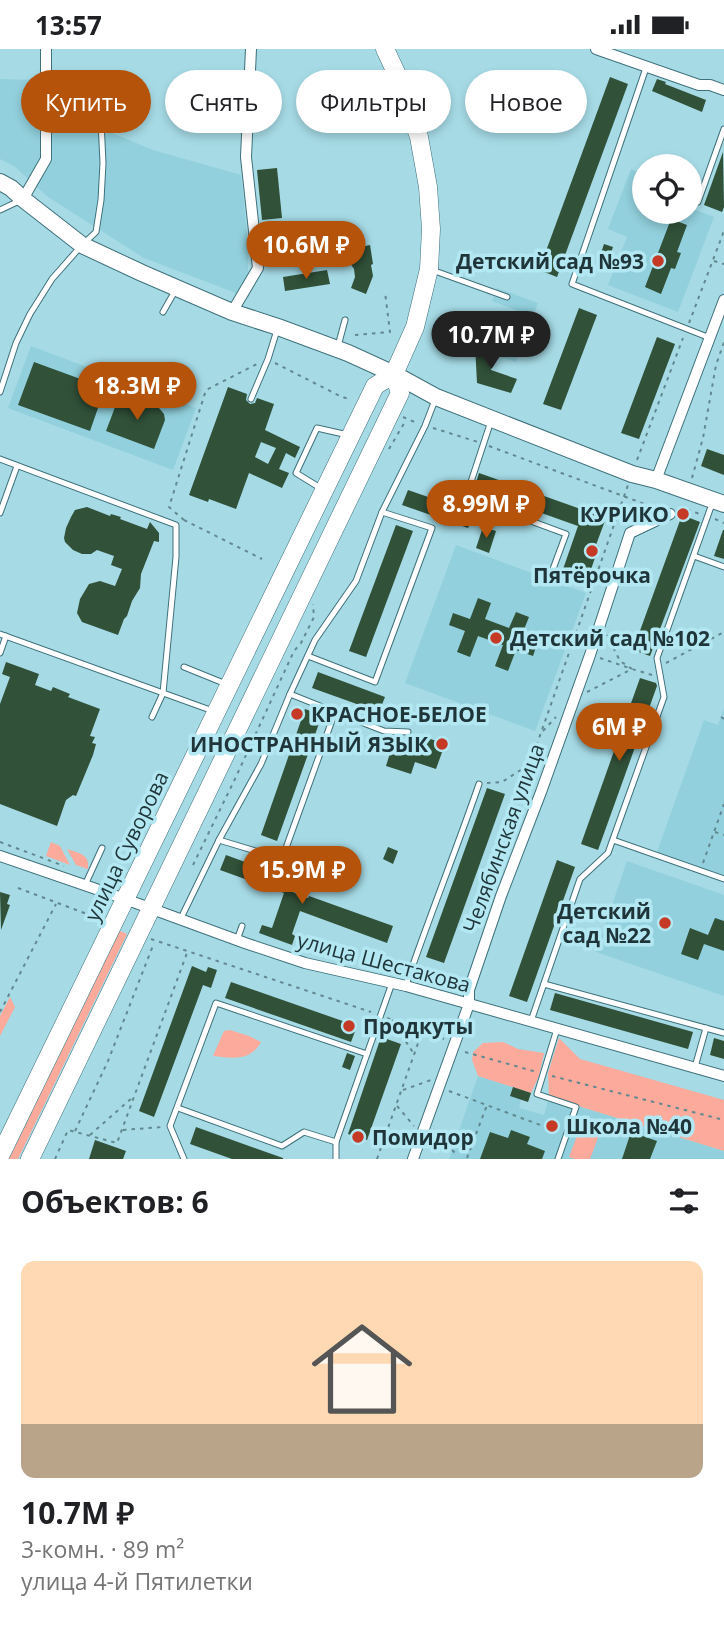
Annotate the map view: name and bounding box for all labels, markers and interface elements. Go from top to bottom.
text: 13:57 [35,7,102,43]
chip: Купить [21,70,151,133]
chip: Снять [165,70,282,133]
chip: Фильтры [296,70,451,133]
chip: Новое [465,70,587,133]
map controls [632,154,702,224]
button: locate [632,154,702,224]
pin: 10.6M ₽ [241,222,371,281]
text: 10.6M ₽ [262,228,350,260]
place label: Детский сад №93 [456,247,644,275]
marker: Детский сад №93 [650,253,666,269]
pin: 10.7M ₽ [426,311,556,371]
text: 10.7M ₽ [447,318,535,350]
pin: 18.3M ₽ [72,363,202,422]
text: 18.3M ₽ [93,369,181,401]
pin: 8.99M ₽ [421,481,551,540]
text: 8.99M ₽ [442,487,530,519]
place label: КУРИКО [580,500,669,528]
marker: КУРИКО [675,506,691,522]
marker: Пятёрочка [584,543,600,559]
place label: Пятёрочка [533,561,651,589]
place label: Детский сад №102 [510,624,710,652]
marker: Детский сад №102 [488,630,504,646]
place label: КРАСНОЕ-БЕЛОЕ [311,700,487,728]
pin: 6M ₽ [578,703,660,763]
marker: КРАСНОЕ-БЕЛОЕ [289,706,305,722]
text: 6M ₽ [592,710,646,742]
place label: ИНОСТРАННЫЙ ЯЗЫК [190,730,429,758]
marker: ИНОСТРАННЫЙ ЯЗЫК [434,736,450,752]
street label: Челябинская улица [456,739,550,937]
street label: улица Суворова [78,766,174,926]
pin: 15.9M ₽ [237,847,367,906]
text: 15.9M ₽ [258,853,346,885]
place label: Детский сад №22 [557,897,651,949]
marker: Детский сад №22 [657,915,673,931]
street label: улица Шестакова [294,925,474,999]
place label: Продкуты [363,1012,473,1040]
marker: Продкуты [341,1018,357,1034]
place label: Школа №40 [566,1112,692,1140]
marker: Школа №40 [544,1118,560,1134]
place label: Помидор [372,1123,474,1151]
marker: Помидор [350,1129,366,1145]
text: Объектов: 6 [21,1181,209,1222]
icon: filters [665,1182,703,1220]
icon: home [299,1306,425,1432]
text: 10.7M ₽ [21,1492,135,1533]
text: 3-комн. · 89 m² [21,1533,184,1565]
text: улица 4-й Пятилетки [21,1565,253,1597]

